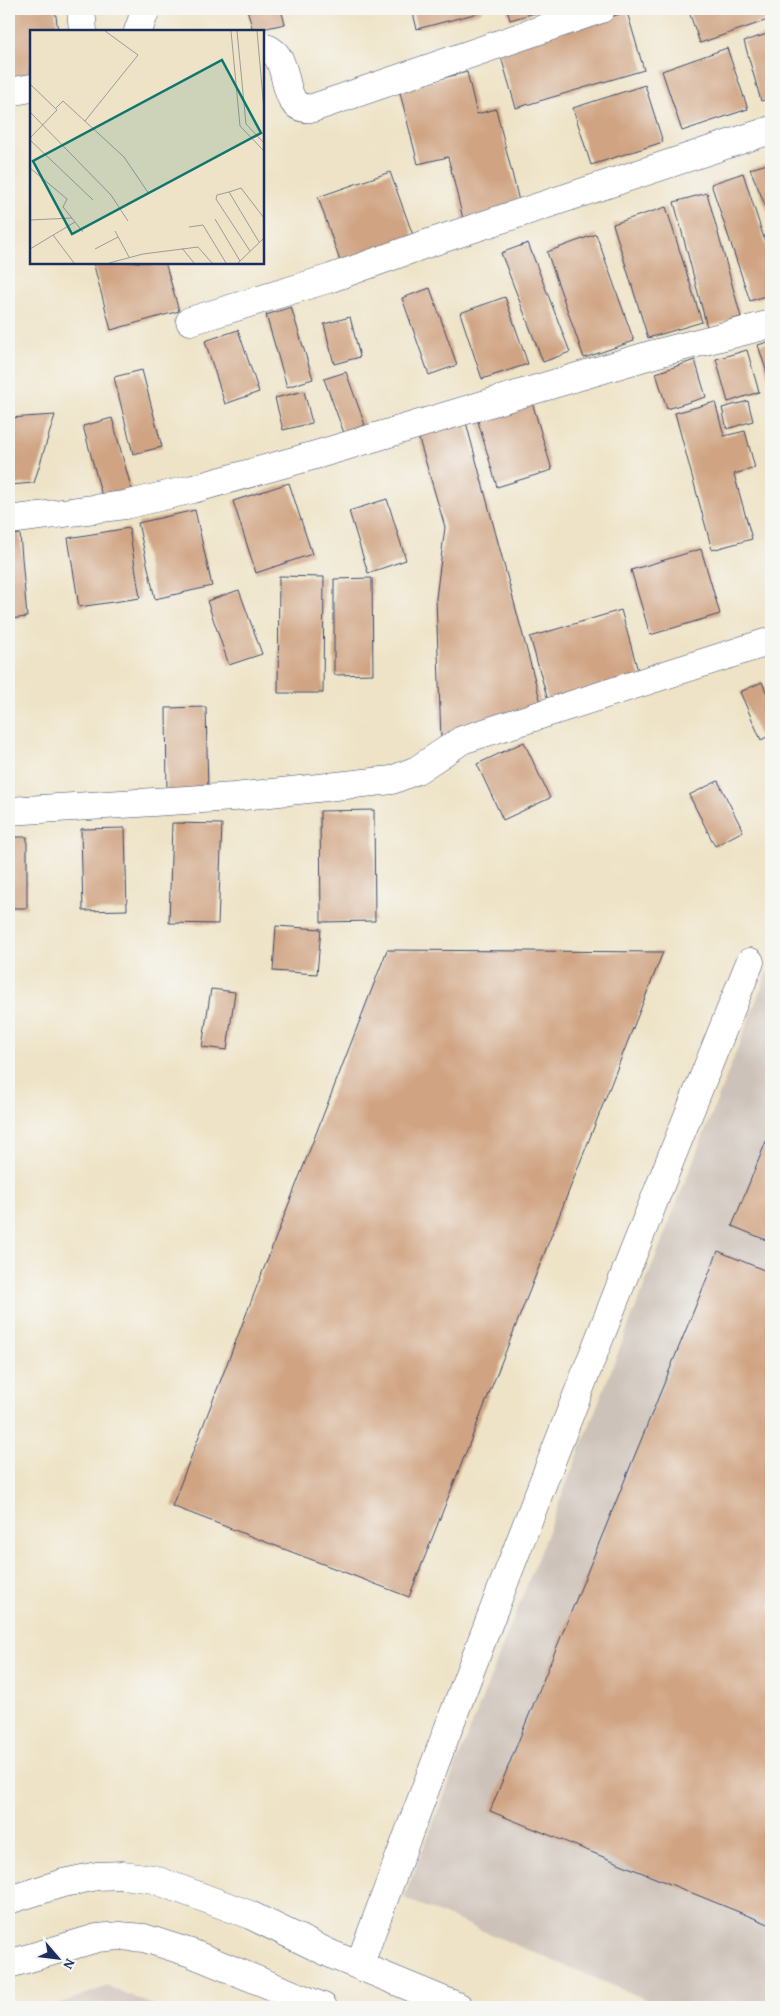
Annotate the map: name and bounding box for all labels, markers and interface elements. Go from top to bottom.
inset map [30,30,264,264]
north arrow [32,1934,82,1984]
text: N [58,1955,81,1973]

